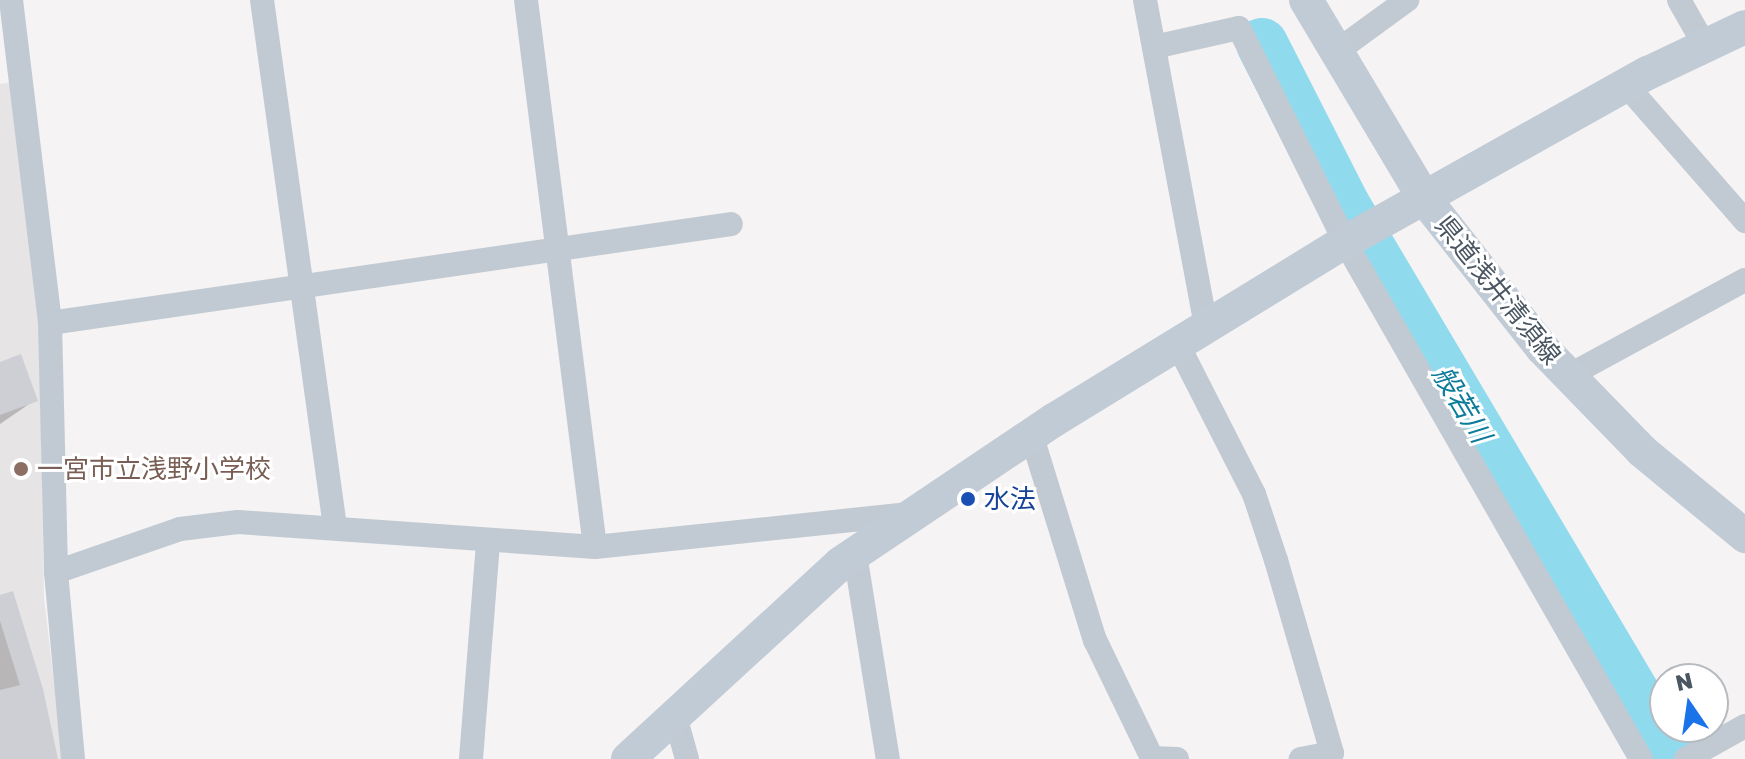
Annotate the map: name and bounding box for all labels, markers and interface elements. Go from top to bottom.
street label: 県道浅井清須線 [1429,209,1567,371]
water label: 般若川 [1426,359,1498,449]
place label: 一宮市立浅野小学校 [37,453,271,485]
marker: 一宮市立浅野小学校 [12,460,30,478]
place label: 水法 [984,483,1036,515]
marker: 水法 [959,490,977,508]
north arrow [1649,663,1729,743]
text: N [1673,666,1695,696]

